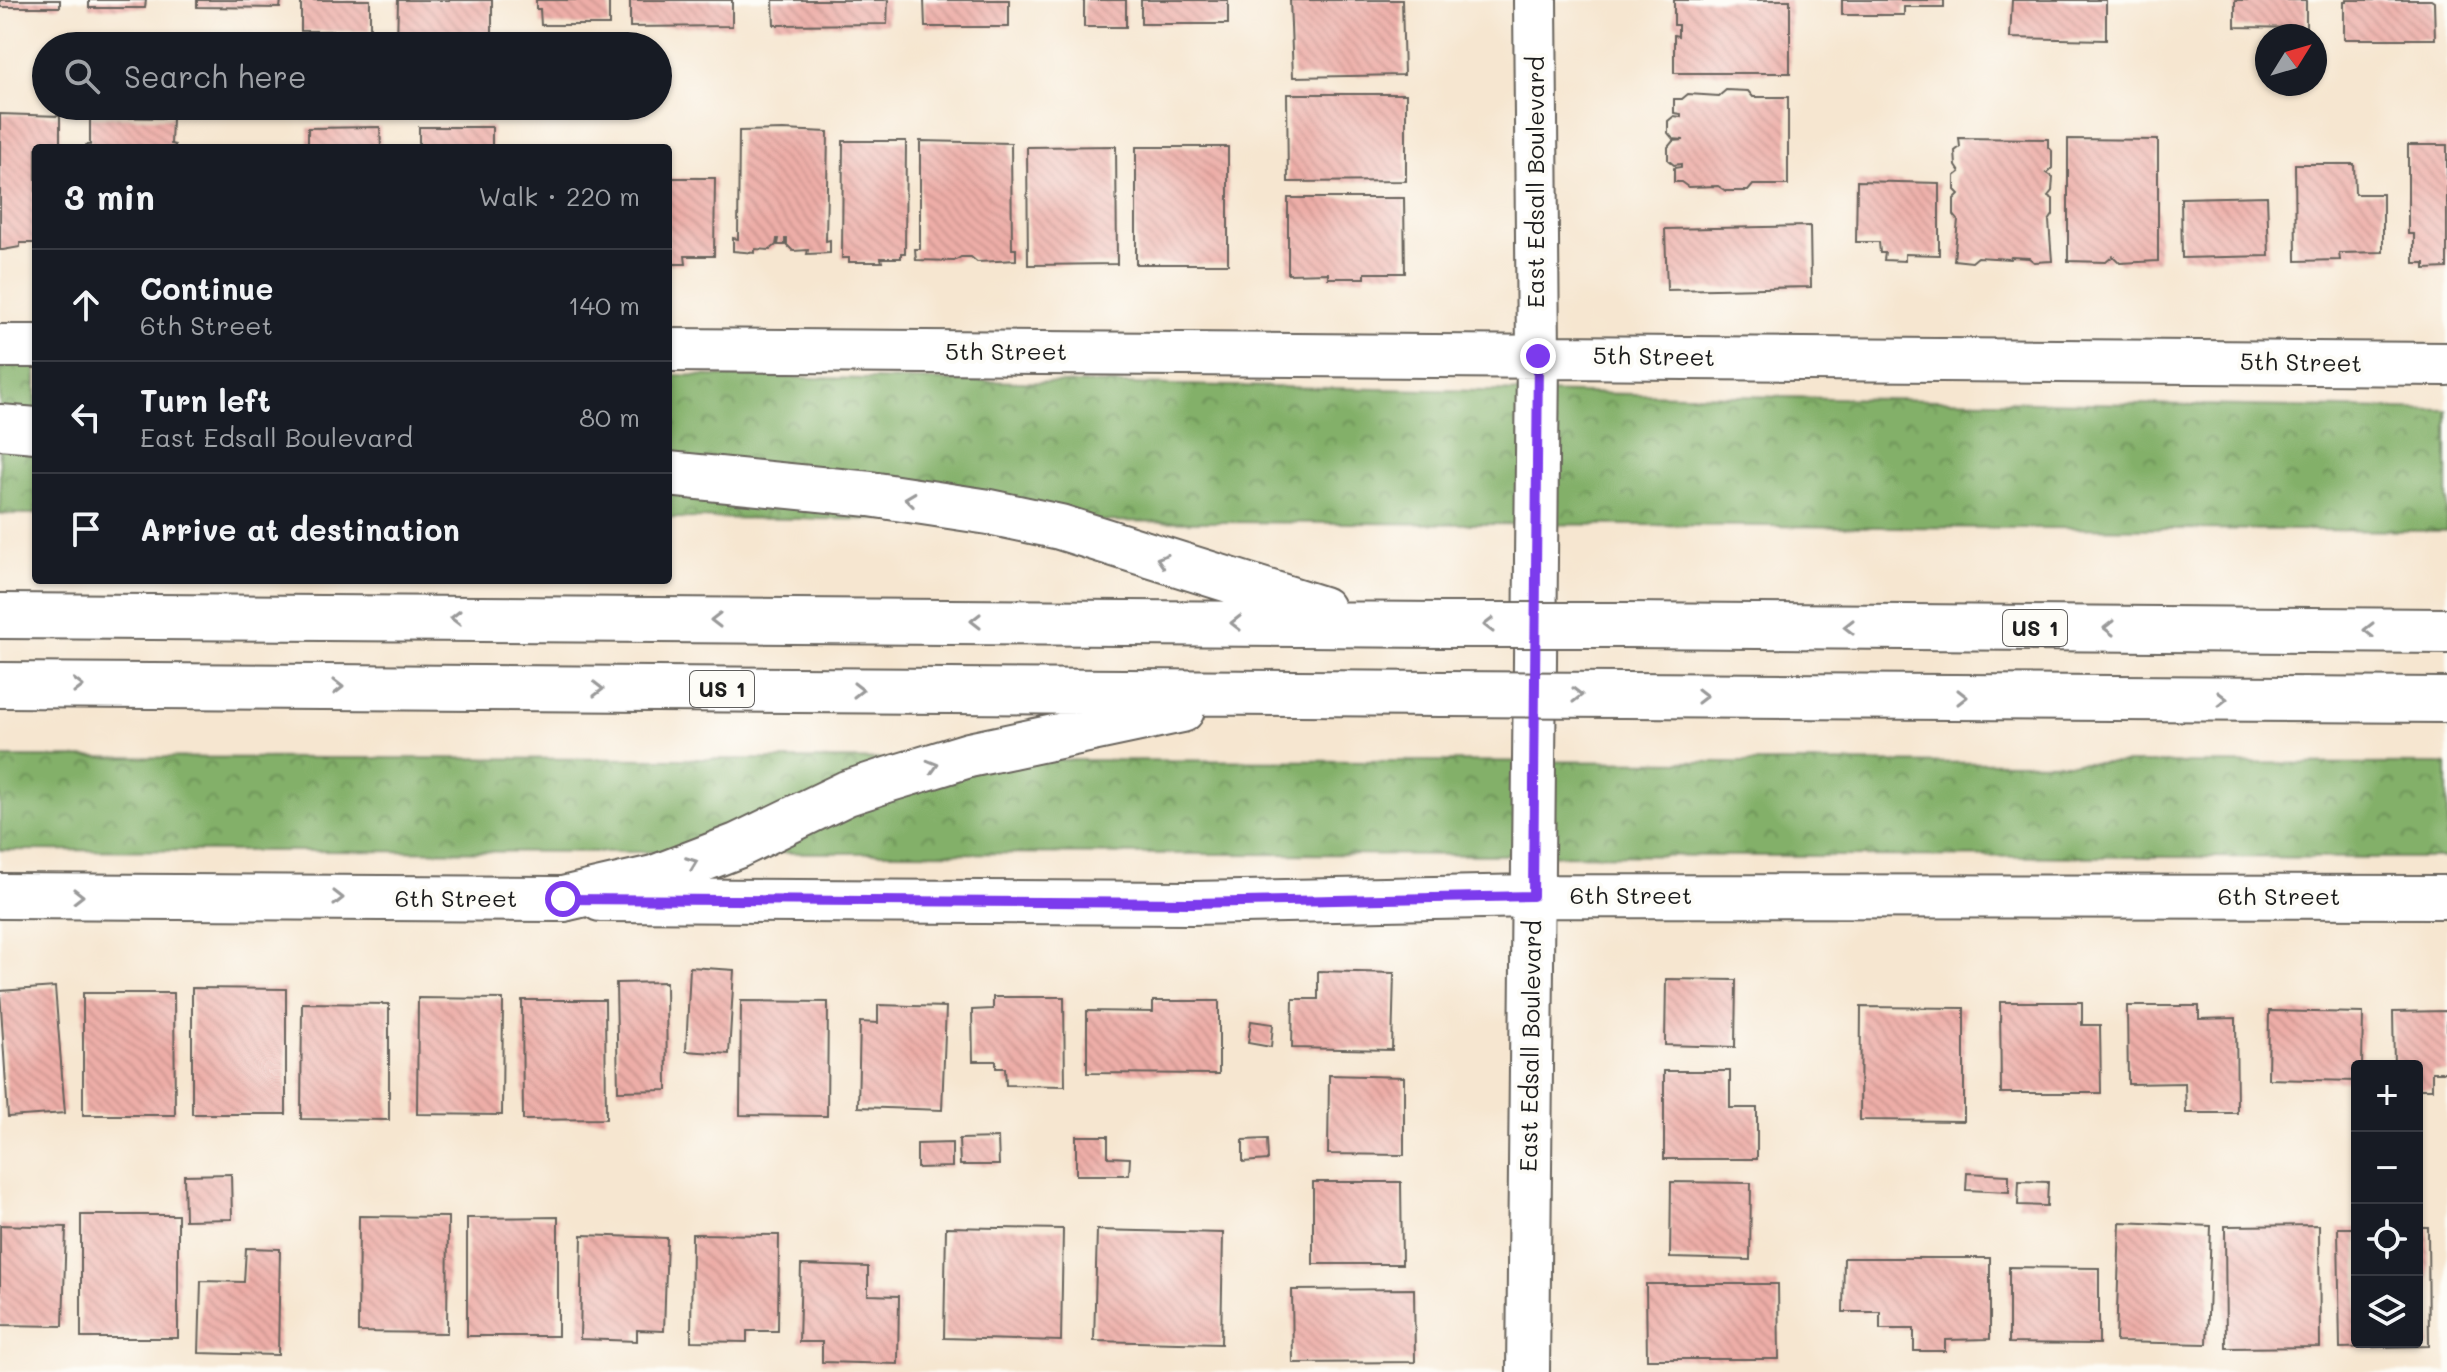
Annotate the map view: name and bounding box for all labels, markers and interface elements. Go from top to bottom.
north arrow [2255,24,2327,96]
search box [32,32,672,120]
icon: search [60,54,104,98]
text: Search here [124,56,307,96]
street label: East Edsall Boulevard [1519,56,1550,308]
text: 3 min [64,174,155,219]
text: Walk · 220 m [479,179,640,213]
text: Continue [140,268,273,308]
icon: ahead [64,283,108,327]
text: 140 m [568,288,640,322]
text: 6th Street [140,308,273,342]
street label: 5th Street [945,335,1067,366]
route end [1520,338,1556,374]
street label: 5th Street [1593,339,1715,372]
street label: 5th Street [2240,345,2362,378]
text: Turn left [140,380,271,420]
icon: left [64,395,108,439]
text: 80 m [579,400,640,434]
text: East Edsall Boulevard [140,420,413,454]
one-way arrow [903,491,916,508]
icon: arrive [64,507,108,551]
text: Arrive at destination [140,509,460,549]
one-way arrow [1155,553,1169,569]
one-way arrow [449,609,462,627]
road number: US 1 [2003,610,2067,646]
one-way arrow [709,611,722,628]
one-way arrow [969,612,982,630]
one-way arrow [1229,614,1242,632]
one-way arrow [1482,616,1495,634]
one-way arrow [1842,618,1855,636]
one-way arrow [2102,620,2115,637]
one-way arrow [2362,621,2375,639]
road number: US 1 [690,671,754,707]
one-way arrow [72,677,85,695]
one-way arrow [332,678,345,696]
one-way arrow [592,680,605,698]
one-way arrow [852,681,865,699]
one-way arrow [1571,686,1584,704]
one-way arrow [1696,687,1709,705]
one-way arrow [1956,688,1969,706]
one-way arrow [2216,690,2229,708]
one-way arrow [925,759,939,775]
one-way arrow [684,856,698,873]
street label: 6th Street [1570,879,1692,910]
street label: 6th Street [2218,880,2340,911]
route start [545,881,581,917]
street label: 6th Street [395,882,517,913]
one-way arrow [72,887,85,905]
one-way arrow [332,889,345,907]
street label: East Edsall Boulevard [1512,920,1547,1172]
map controls [2351,1060,2423,1348]
button: + [2351,1060,2423,1132]
button: − [2351,1132,2423,1204]
button: locate [2351,1204,2423,1276]
button: layers [2351,1276,2423,1348]

